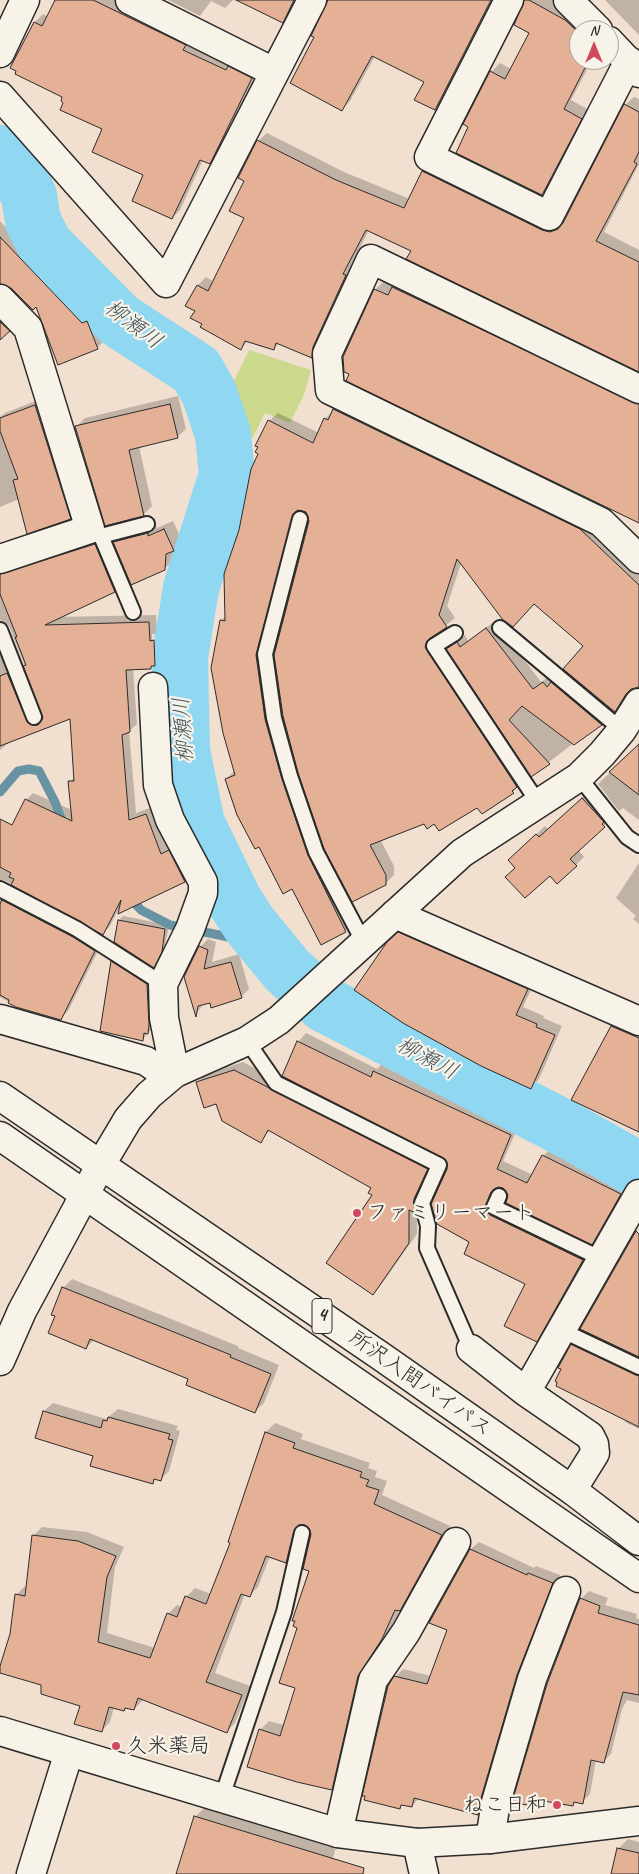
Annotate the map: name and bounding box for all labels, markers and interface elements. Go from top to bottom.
north arrow [569,20,619,70]
text: N [590,22,598,39]
water label: 柳瀬川 [99,295,167,355]
water label: 柳瀬川 [169,696,199,764]
water label: 柳瀬川 [392,1032,462,1086]
place label: ファミリーマート [367,1200,535,1226]
marker: ファミリーマート [351,1207,363,1219]
road number: 4 [312,1298,332,1334]
street label: 所沢入間バイパス [344,1325,496,1443]
place label: 久米薬局 [126,1733,210,1759]
marker: 久米薬局 [110,1740,122,1752]
place label: ねこ日和 [463,1792,547,1818]
marker: ねこ日和 [551,1799,563,1811]

